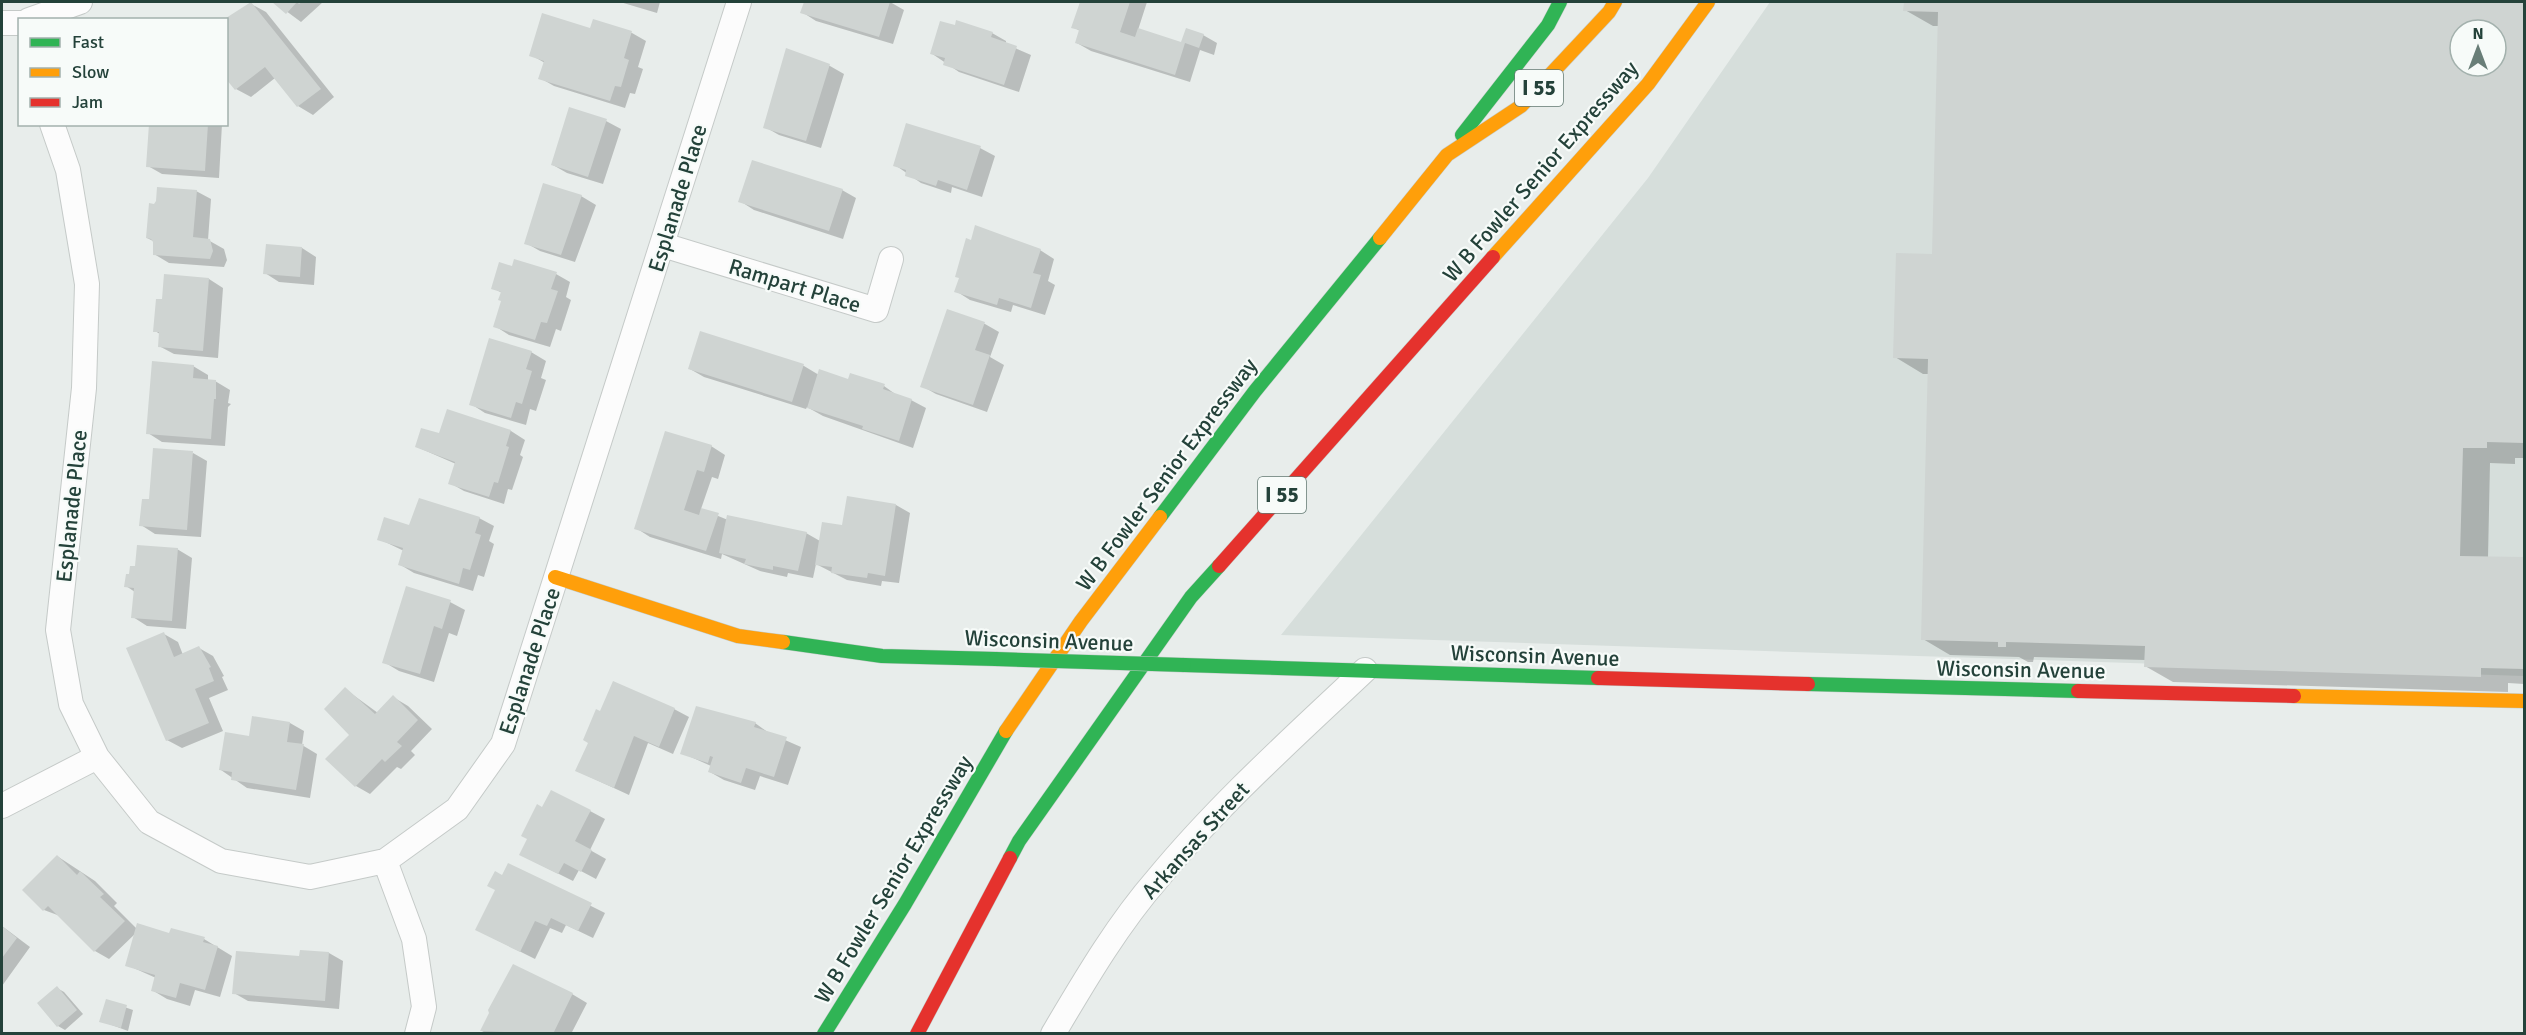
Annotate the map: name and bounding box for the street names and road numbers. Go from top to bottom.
street label: W B Fowler Senior Expressway [1437,55,1644,288]
road number: I 55 [1515,70,1563,106]
street label: Esplanade Place [642,121,713,275]
street label: Rampart Place [725,253,864,318]
street label: W B Fowler Senior Expressway [1070,352,1263,596]
street label: Esplanade Place [50,428,93,584]
road number: I 55 [1258,477,1306,513]
street label: Esplanade Place [493,584,566,738]
street label: Wisconsin Avenue [964,624,1134,657]
street label: Wisconsin Avenue [1450,639,1620,672]
street label: Wisconsin Avenue [1936,655,2106,684]
street label: W B Fowler Senior Expressway [809,750,979,1008]
street label: Arkansas Street [1136,776,1255,904]

